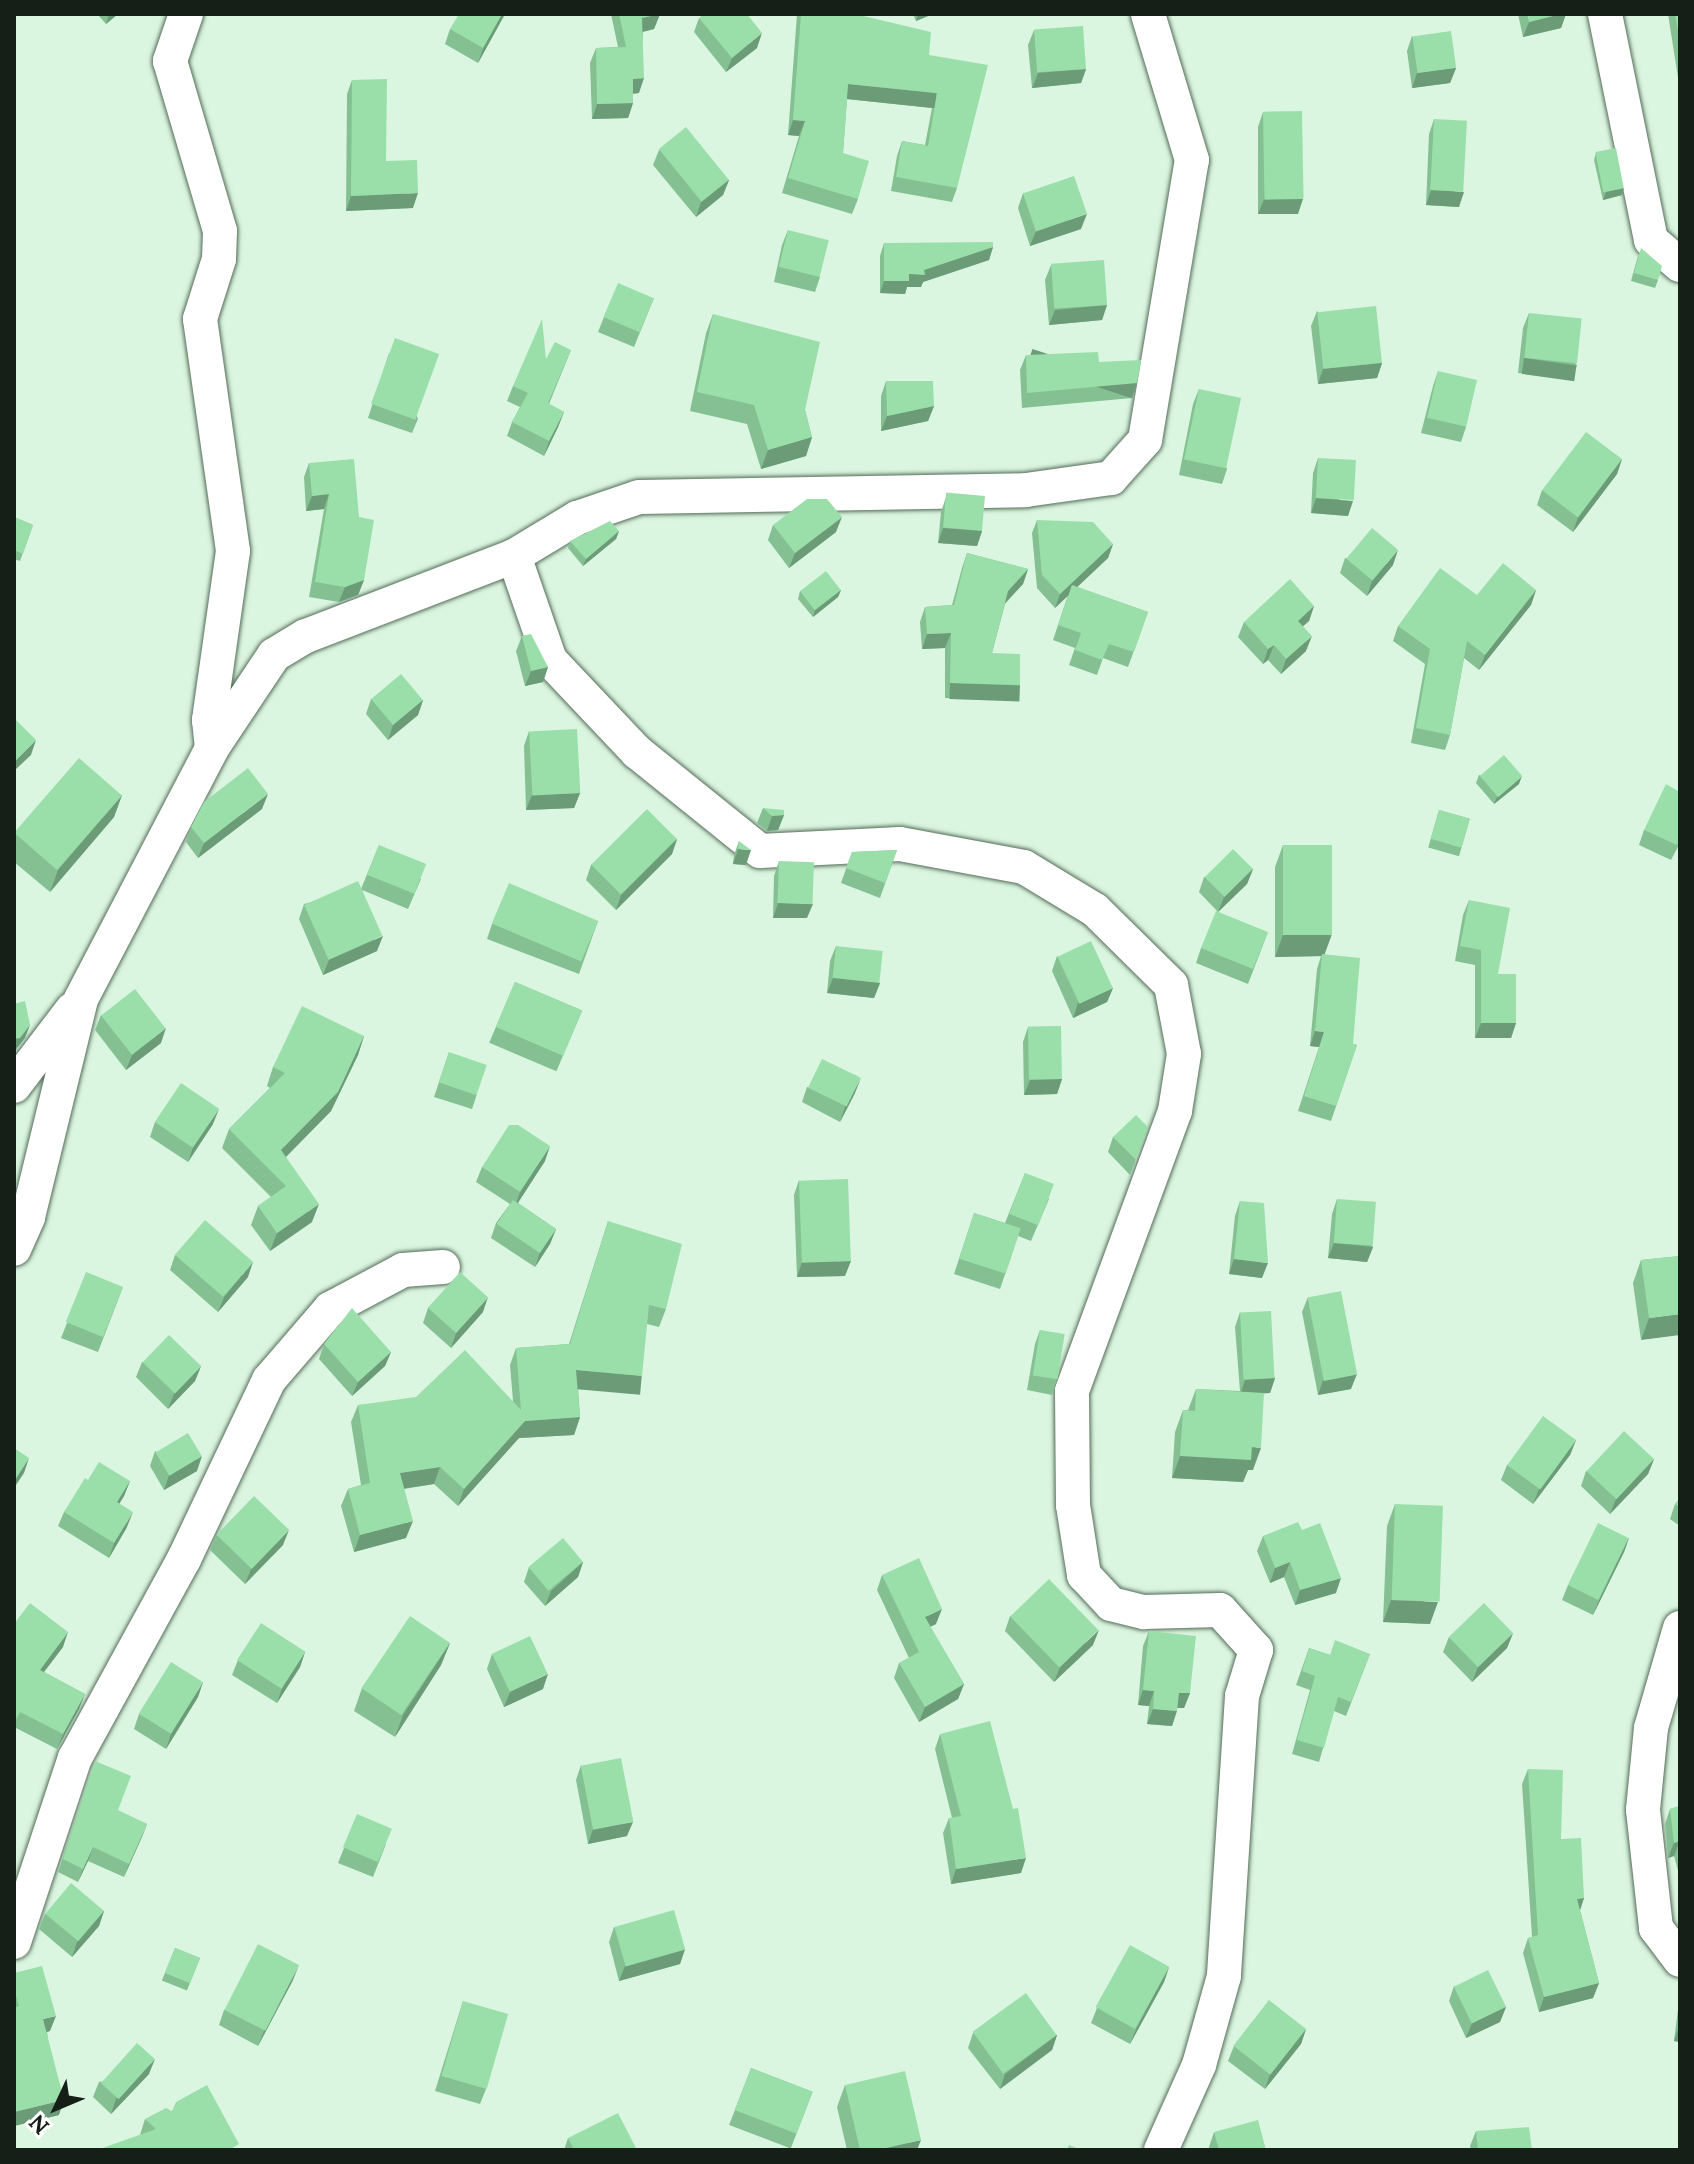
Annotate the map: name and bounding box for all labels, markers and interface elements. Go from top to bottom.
north arrow [16,2068,96,2148]
text: N [23,2109,55,2141]

